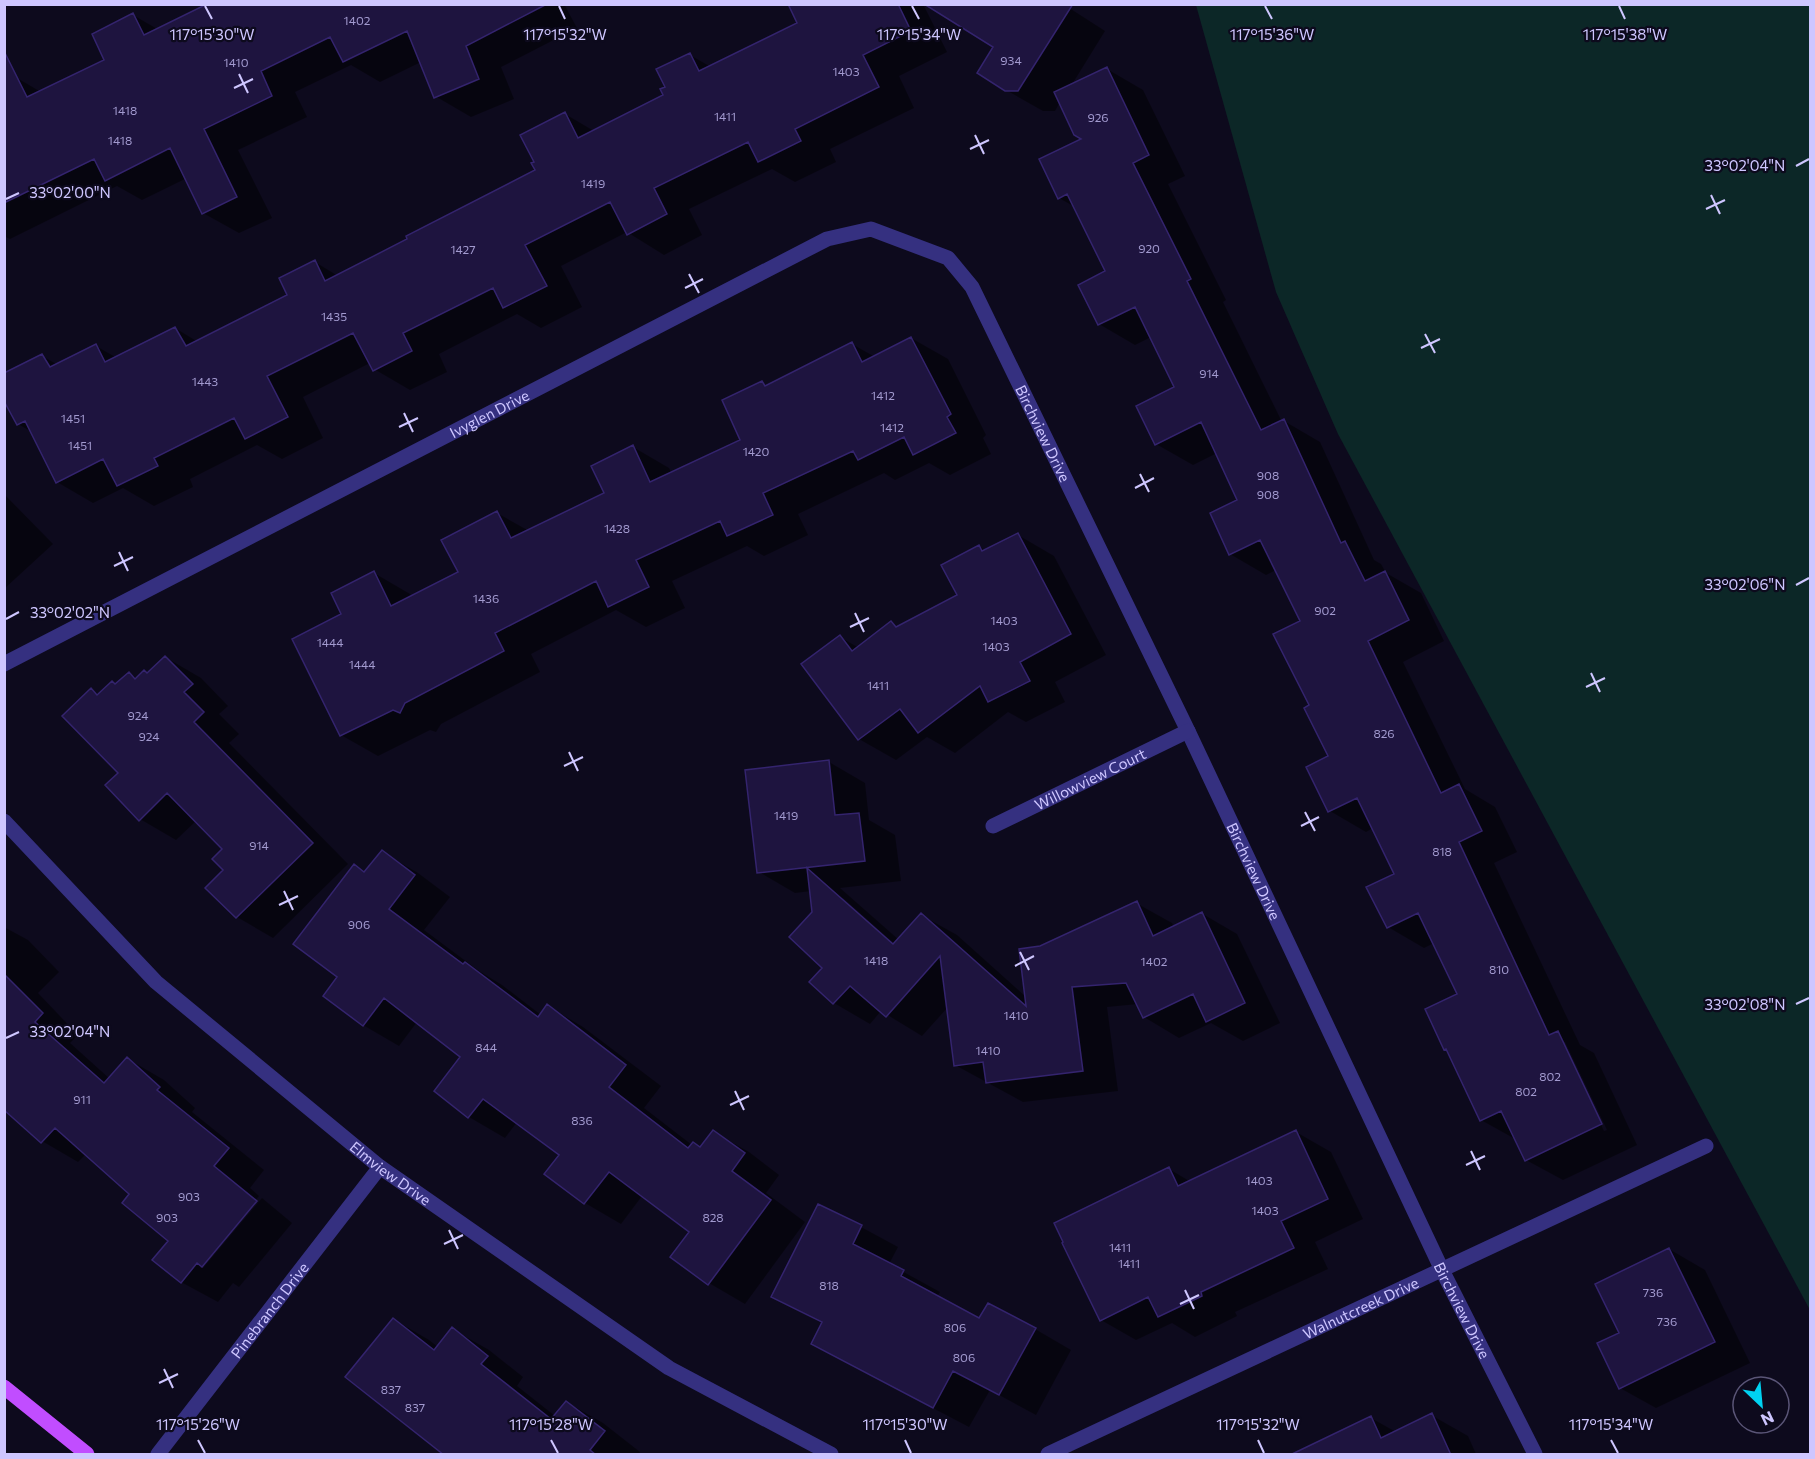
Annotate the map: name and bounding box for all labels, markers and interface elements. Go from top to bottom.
house number: 1402 [344,13,371,27]
text: 117°15'30"W [169,25,255,43]
text: 117°15'32"W [523,25,607,43]
text: 117°15'34"W [877,25,961,43]
text: 117°15'36"W [1230,25,1314,43]
text: 117°15'38"W [1583,25,1667,43]
house number: 934 [1000,53,1022,67]
house number: 1410 [224,55,249,69]
house number: 1403 [833,64,860,78]
house number: 1418 [113,103,137,117]
house number: 1411 [714,109,736,123]
house number: 926 [1087,110,1109,124]
house number: 1418 [108,133,132,147]
text: 33°02'04"N [1705,156,1785,174]
house number: 1419 [581,176,605,190]
text: 33°02'00"N [29,183,111,201]
house number: 920 [1138,241,1160,255]
house number: 1427 [450,242,476,256]
house number: 1435 [321,309,347,323]
house number: 914 [1199,366,1219,380]
house number: 1443 [192,374,218,388]
street label: Birchview Drive [1012,382,1074,485]
street label: Ivyglen Drive [446,385,532,441]
house number: 1412 [871,388,895,402]
house number: 1451 [61,411,85,425]
house number: 1412 [880,420,904,434]
house number: 1451 [68,438,92,452]
house number: 1420 [743,444,769,458]
house number: 908 [1257,468,1279,482]
house number: 908 [1257,487,1279,501]
house number: 1428 [604,521,630,535]
text: 33°02'06"N [1705,575,1785,593]
house number: 1436 [473,591,499,605]
text: 33°02'02"N [30,603,110,621]
house number: 902 [1314,603,1336,617]
house number: 1403 [991,613,1018,627]
house number: 1444 [317,635,343,649]
house number: 1403 [983,639,1010,653]
house number: 1444 [349,657,375,671]
house number: 1411 [867,678,889,692]
house number: 924 [128,708,148,722]
house number: 826 [1373,726,1395,740]
house number: 924 [139,729,159,743]
street label: Willowview Court [1032,744,1149,813]
house number: 1419 [774,808,798,822]
street label: Birchview Drive [1223,820,1285,923]
house number: 914 [249,838,269,852]
house number: 818 [1432,844,1452,858]
house number: 906 [348,917,370,931]
house number: 1418 [864,953,888,967]
house number: 1402 [1141,954,1168,968]
house number: 810 [1489,962,1509,976]
text: 33°02'08"N [1705,995,1785,1013]
house number: 1410 [1004,1008,1029,1022]
text: 33°02'04"N [30,1022,110,1040]
house number: 844 [475,1040,497,1054]
house number: 1410 [976,1043,1001,1057]
house number: 802 [1539,1069,1561,1083]
house number: 802 [1515,1084,1537,1098]
house number: 911 [73,1092,91,1106]
house number: 836 [571,1113,593,1127]
street label: Elmview Drive [347,1137,435,1209]
house number: 1403 [1246,1173,1273,1187]
house number: 903 [178,1189,200,1203]
house number: 1403 [1252,1203,1279,1217]
house number: 903 [156,1210,178,1224]
house number: 828 [702,1210,724,1224]
house number: 1411 [1109,1240,1131,1254]
house number: 1411 [1118,1256,1140,1270]
street label: Pinebranch Drive [227,1259,312,1361]
street label: Birchview Drive [1431,1259,1494,1362]
street label: Walnutcreek Drive [1300,1273,1421,1343]
house number: 818 [819,1278,839,1292]
house number: 736 [1643,1285,1663,1299]
house number: 736 [1657,1314,1677,1328]
house number: 806 [944,1320,966,1334]
house number: 806 [953,1350,975,1364]
north arrow [1731,1375,1791,1435]
house number: 837 [381,1382,401,1396]
house number: 837 [405,1400,425,1414]
text: N [1758,1408,1777,1430]
text: 117°15'26"W [156,1415,240,1433]
text: 117°15'28"W [509,1415,593,1433]
text: 117°15'30"W [862,1415,948,1433]
text: 117°15'32"W [1216,1415,1300,1433]
text: 117°15'34"W [1569,1415,1653,1433]

